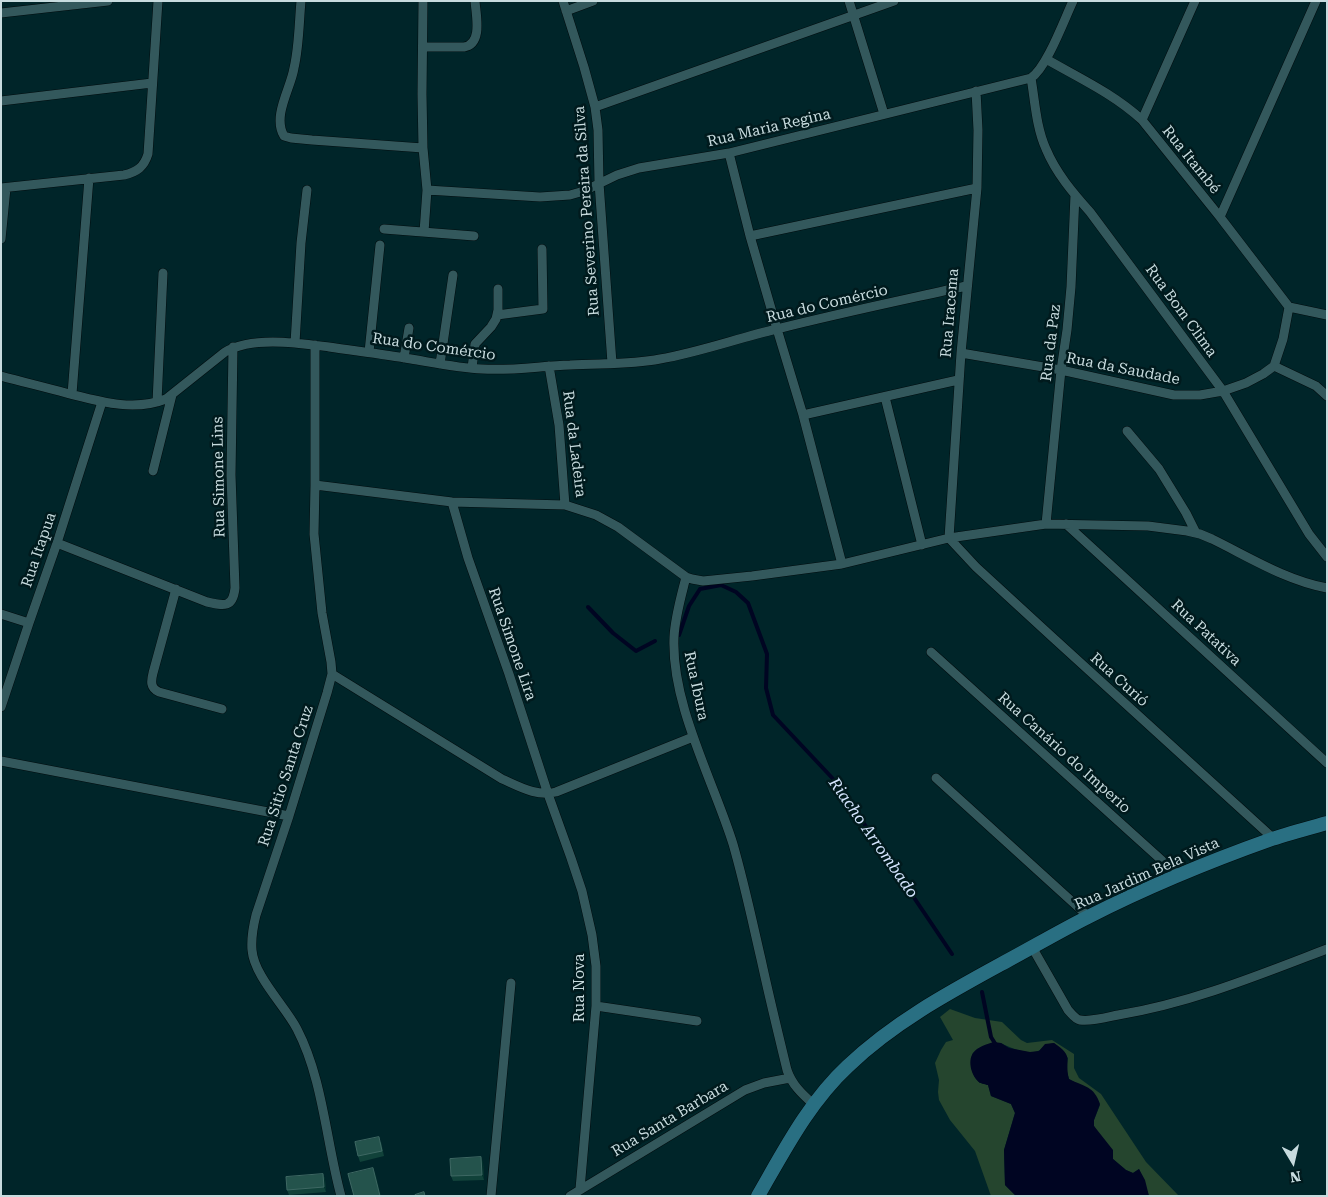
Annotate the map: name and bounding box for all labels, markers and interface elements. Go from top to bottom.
street label: Rua Severino Pereira da Silva [571,105,603,317]
street label: Rua Maria Regina [706,105,832,151]
street label: Rua Itambé [1158,122,1224,198]
street label: Rua Bom Clima [1141,261,1221,361]
street label: Rua Iracema [937,268,963,358]
street label: Rua do Comércio [764,281,890,327]
street label: Rua da Paz [1037,304,1065,382]
street label: Rua do Comércio [371,329,497,365]
street label: Rua da Saudade [1065,349,1181,389]
street label: Rua da Ladeira [559,390,589,498]
street label: Rua Simone Lins [209,416,229,538]
street label: Rua Itapua [18,510,60,590]
street label: Rua Simone Lira [484,585,540,703]
street label: Rua Patativa [1167,596,1245,670]
street label: Rua Curió [1086,649,1152,711]
street label: Rua Ibura [680,650,712,722]
street label: Rua Canário do Imperio [994,689,1134,817]
street label: Rua Sitio Santa Cruz [255,703,317,849]
water label: Riacho Arrombado [824,774,922,902]
street label: Rua Jardim Bela Vista [1072,834,1222,914]
street label: Rua Nova [571,954,589,1022]
street label: Rua Santa Barbara [609,1077,731,1161]
north arrow [1268,1137,1318,1187]
text: N [1289,1168,1302,1186]

